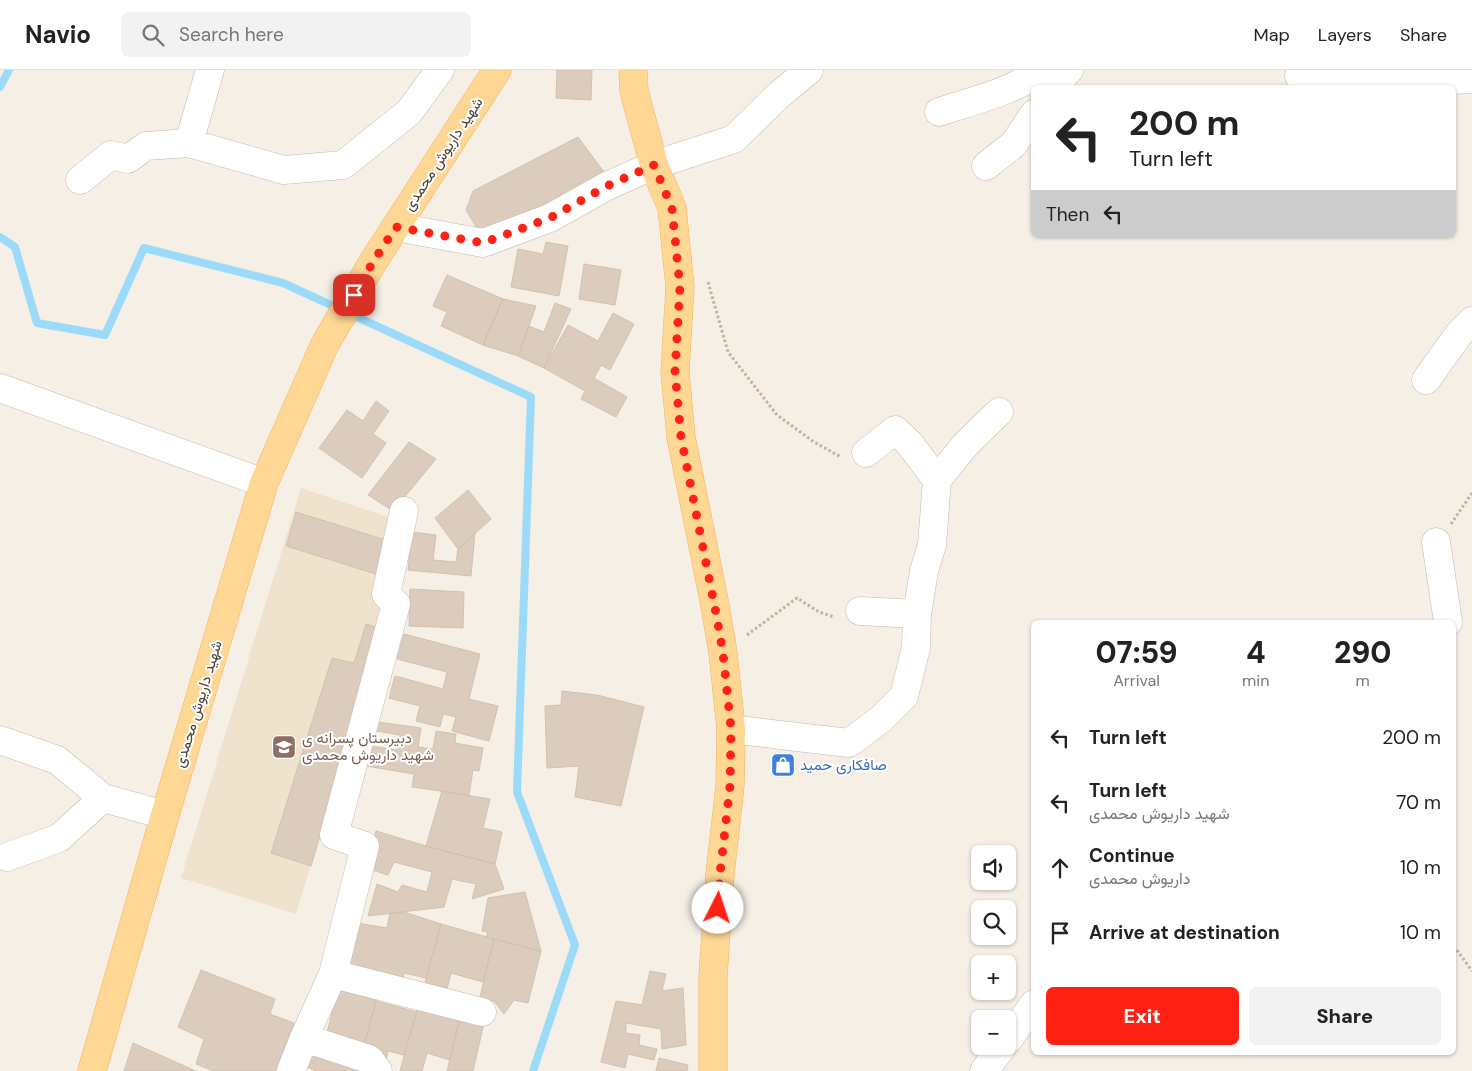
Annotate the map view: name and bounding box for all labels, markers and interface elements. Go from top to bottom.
search box [121,12,471,57]
text: Navio [25,19,91,50]
icon: search [139,21,167,49]
text: Search here [179,22,284,47]
text: Map [1254,23,1290,47]
text: Layers [1318,23,1372,47]
text: Share [1400,23,1447,47]
street label: شهید داریوش محمدی [399,93,487,215]
text: 200 m [1129,100,1240,146]
icon: left [1046,105,1111,170]
text: Turn left [1129,144,1213,173]
icon: left [1099,200,1127,228]
text: Then [1046,202,1089,227]
pin [333,274,375,316]
icon: arrive [340,281,368,309]
text: 07:59 [1096,633,1178,672]
text: 4 [1246,633,1266,672]
text: 290 [1334,633,1391,672]
street label: شهید داریوش محمدی [169,638,227,770]
text: Arrival [1113,670,1160,691]
text: min [1242,670,1269,691]
text: m [1356,670,1370,691]
icon: left [1046,724,1074,752]
text: Turn left [1089,725,1167,750]
text: 200 m [1382,725,1441,750]
place label: دبیرستان پسرانه ی شهید داریوش محمدی [302,728,434,765]
school or university icon: دبیرستان پسرانه ی شهید داریوش محمدی [271,734,297,760]
shop icon: صافکاری حمید [770,752,796,778]
place label: صافکاری حمید [800,755,887,775]
text: Turn left [1089,778,1167,803]
icon: left [1046,789,1074,817]
text: 70 m [1396,790,1441,815]
text: شهید داریوش محمدی [1089,803,1230,824]
text: Continue [1089,843,1175,868]
map controls [971,845,1016,1055]
button: sound [971,845,1016,890]
icon: ahead [1046,854,1074,882]
text: 10 m [1400,855,1441,880]
text: داریوش محمدی [1089,868,1190,889]
position arrow [691,881,743,933]
button: search [971,900,1016,945]
icon: arrive [1046,919,1074,947]
text: Arrive at destination [1089,920,1280,945]
text: 10 m [1400,920,1441,945]
button: + [971,955,1016,1000]
button: Exit [1046,987,1239,1045]
button: Share [1249,987,1441,1045]
button: − [971,1010,1016,1055]

